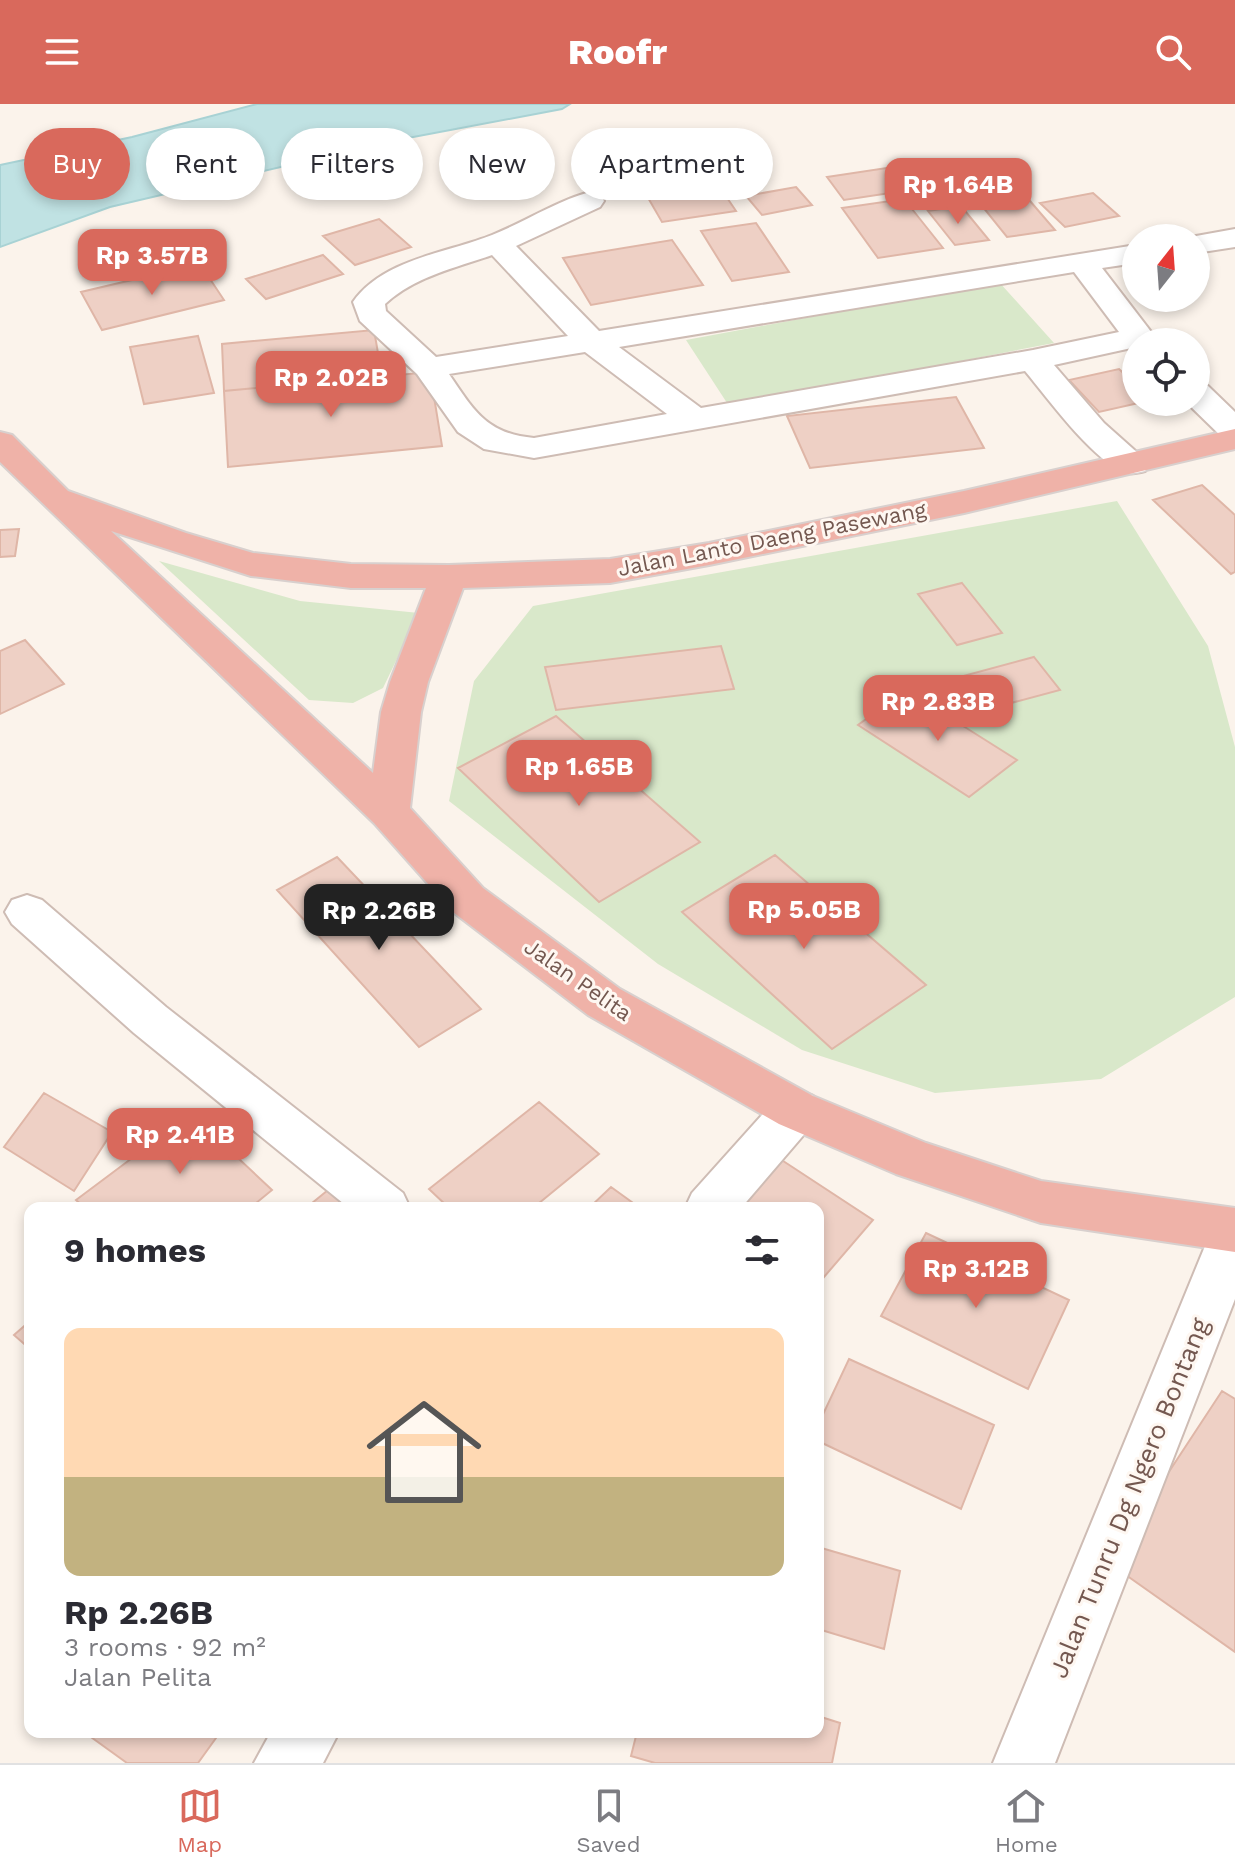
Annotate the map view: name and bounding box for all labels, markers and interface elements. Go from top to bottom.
icon: menu [40,30,84,74]
icon: search [1151,30,1195,74]
text: Roofr [568,31,667,73]
chip: Buy [24,128,130,200]
chip: Rent [146,128,265,200]
chip: Filters [281,128,423,200]
chip: New [439,128,555,200]
chip: Apartment [571,128,773,200]
pin: Rp 1.64B [875,158,1041,226]
text: Rp 1.64B [903,169,1013,199]
north arrow [1122,224,1210,312]
map controls [1122,224,1210,416]
pin: Rp 3.57B [69,229,235,297]
text: Rp 3.57B [96,240,208,270]
button: locate [1122,328,1210,416]
pin: Rp 2.02B [248,351,414,419]
text: Rp 2.02B [274,362,388,392]
street label: Jalan Lanto Daeng Pasewang [616,497,929,581]
pin: Rp 2.83B [855,675,1021,743]
text: Rp 2.83B [881,686,995,716]
pin: Rp 1.65B [496,740,662,808]
text: Rp 1.65B [525,751,633,781]
pin: Rp 5.05B [721,883,887,951]
pin: Rp 2.26B [296,884,462,952]
text: Rp 5.05B [747,894,861,924]
text: Rp 2.26B [322,895,436,925]
street label: Jalan Pelita [520,934,636,1026]
pin: Rp 2.41B [97,1108,263,1176]
text: Rp 2.41B [125,1119,235,1149]
icon: filters [740,1228,784,1272]
text: 9 homes [64,1230,206,1270]
pin: Rp 3.12B [893,1242,1059,1310]
text: Rp 3.12B [923,1253,1029,1283]
street label: Jalan Tunru Dg Ngero Bontang [1043,1314,1215,1682]
icon: home [352,1380,496,1524]
text: Rp 2.26B [64,1592,213,1632]
text: 3 rooms · 92 m² [64,1632,266,1662]
text: Jalan Pelita [64,1662,212,1692]
tab: Map [177,1784,222,1857]
tab: Saved [577,1784,640,1857]
tab: Home [995,1784,1058,1857]

